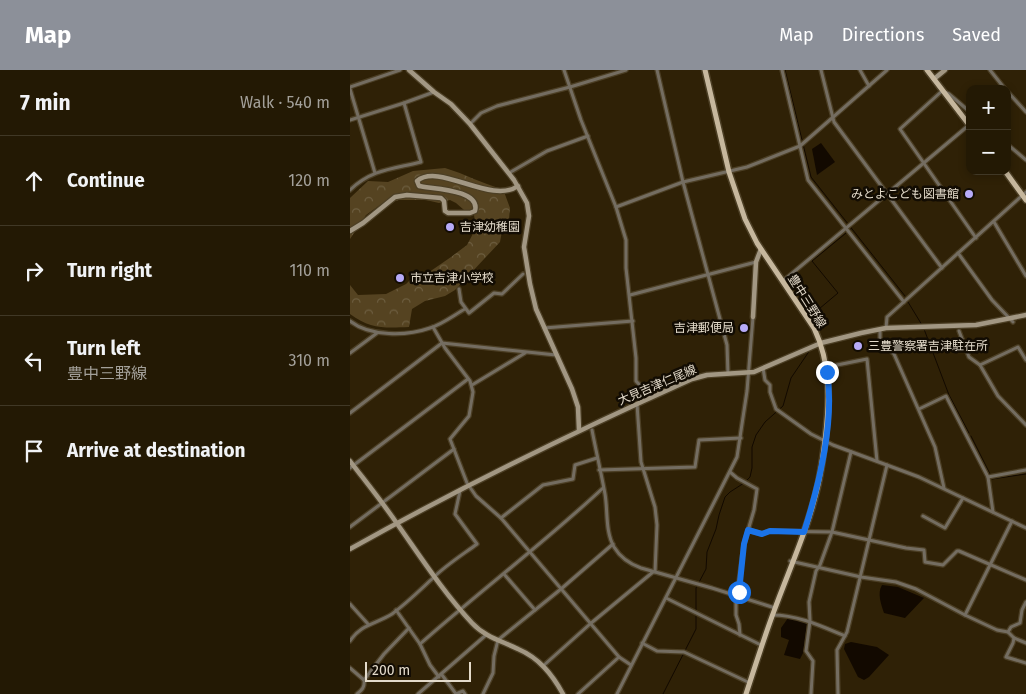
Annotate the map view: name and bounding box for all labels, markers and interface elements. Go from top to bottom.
text: Map [25,21,71,49]
text: Map [779,24,814,46]
text: Directions [842,24,924,46]
text: Saved [952,24,1001,46]
map controls [966,85,1011,175]
button: + [966,85,1011,130]
text: 7 min [20,90,71,116]
text: Walk · 540 m [240,93,330,112]
button: − [966,130,1011,175]
icon: ahead [20,167,48,195]
text: Continue [67,169,145,192]
text: 120 m [288,171,330,190]
place label: みとよこども図書館 [851,187,959,201]
marker: みとよこども図書館 [963,188,975,200]
place label: 吉津幼稚園 [460,220,520,234]
marker: 吉津幼稚園 [444,221,456,233]
icon: right [20,257,48,285]
text: Turn right [67,259,152,282]
text: 110 m [289,261,330,280]
place label: 市立吉津小学校 [410,271,494,285]
marker: 市立吉津小学校 [394,272,406,284]
street label: 豊中三野線 [785,272,829,330]
place label: 吉津郵便局 [674,321,734,335]
marker: 吉津郵便局 [738,322,750,334]
text: Turn left [67,337,141,360]
place label: 三豊警察署吉津駐在所 [868,339,988,353]
marker: 三豊警察署吉津駐在所 [852,340,864,352]
icon: left [20,347,48,375]
text: 310 m [289,351,330,370]
route end [816,361,839,384]
street label: 大見吉津仁尾線 [616,362,698,408]
text: 豊中三野線 [67,364,147,383]
icon: arrive [20,437,48,465]
text: Arrive at destination [67,439,246,462]
route start [728,581,751,604]
scale bar [365,659,471,682]
text: 200 m [372,662,410,679]

